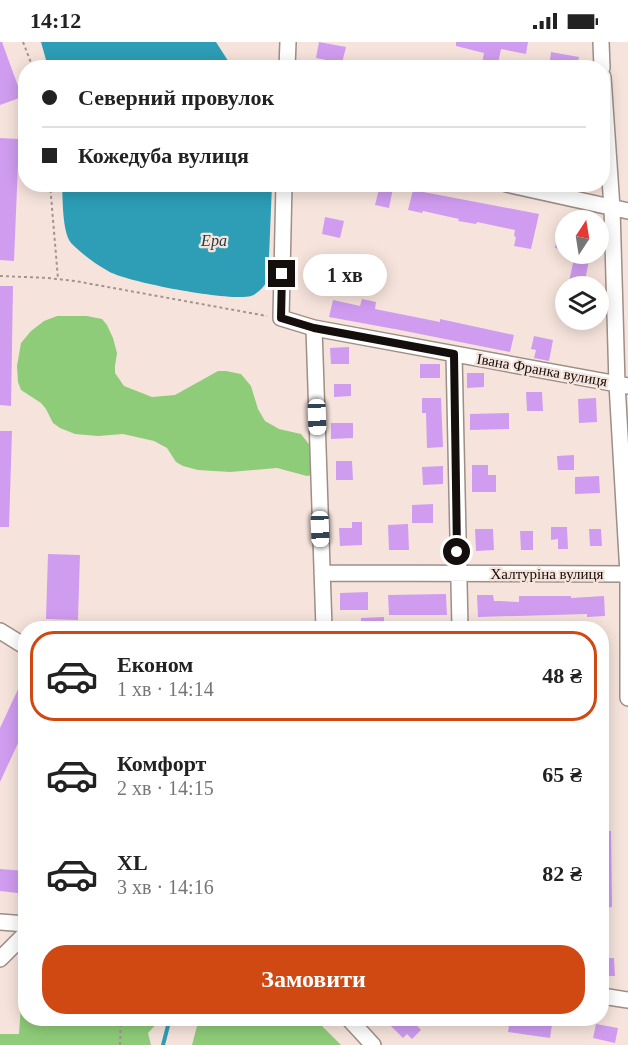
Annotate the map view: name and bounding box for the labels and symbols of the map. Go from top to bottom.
north arrow [555,210,609,264]
water label: Ера [200,232,227,250]
callout: 1 хв [303,253,387,295]
route end [268,260,295,287]
street label: Івана Франка вулиця [475,351,609,389]
car [307,399,327,435]
car [310,511,330,547]
route start [443,538,470,565]
street label: Халтуріна вулиця [491,566,604,582]

